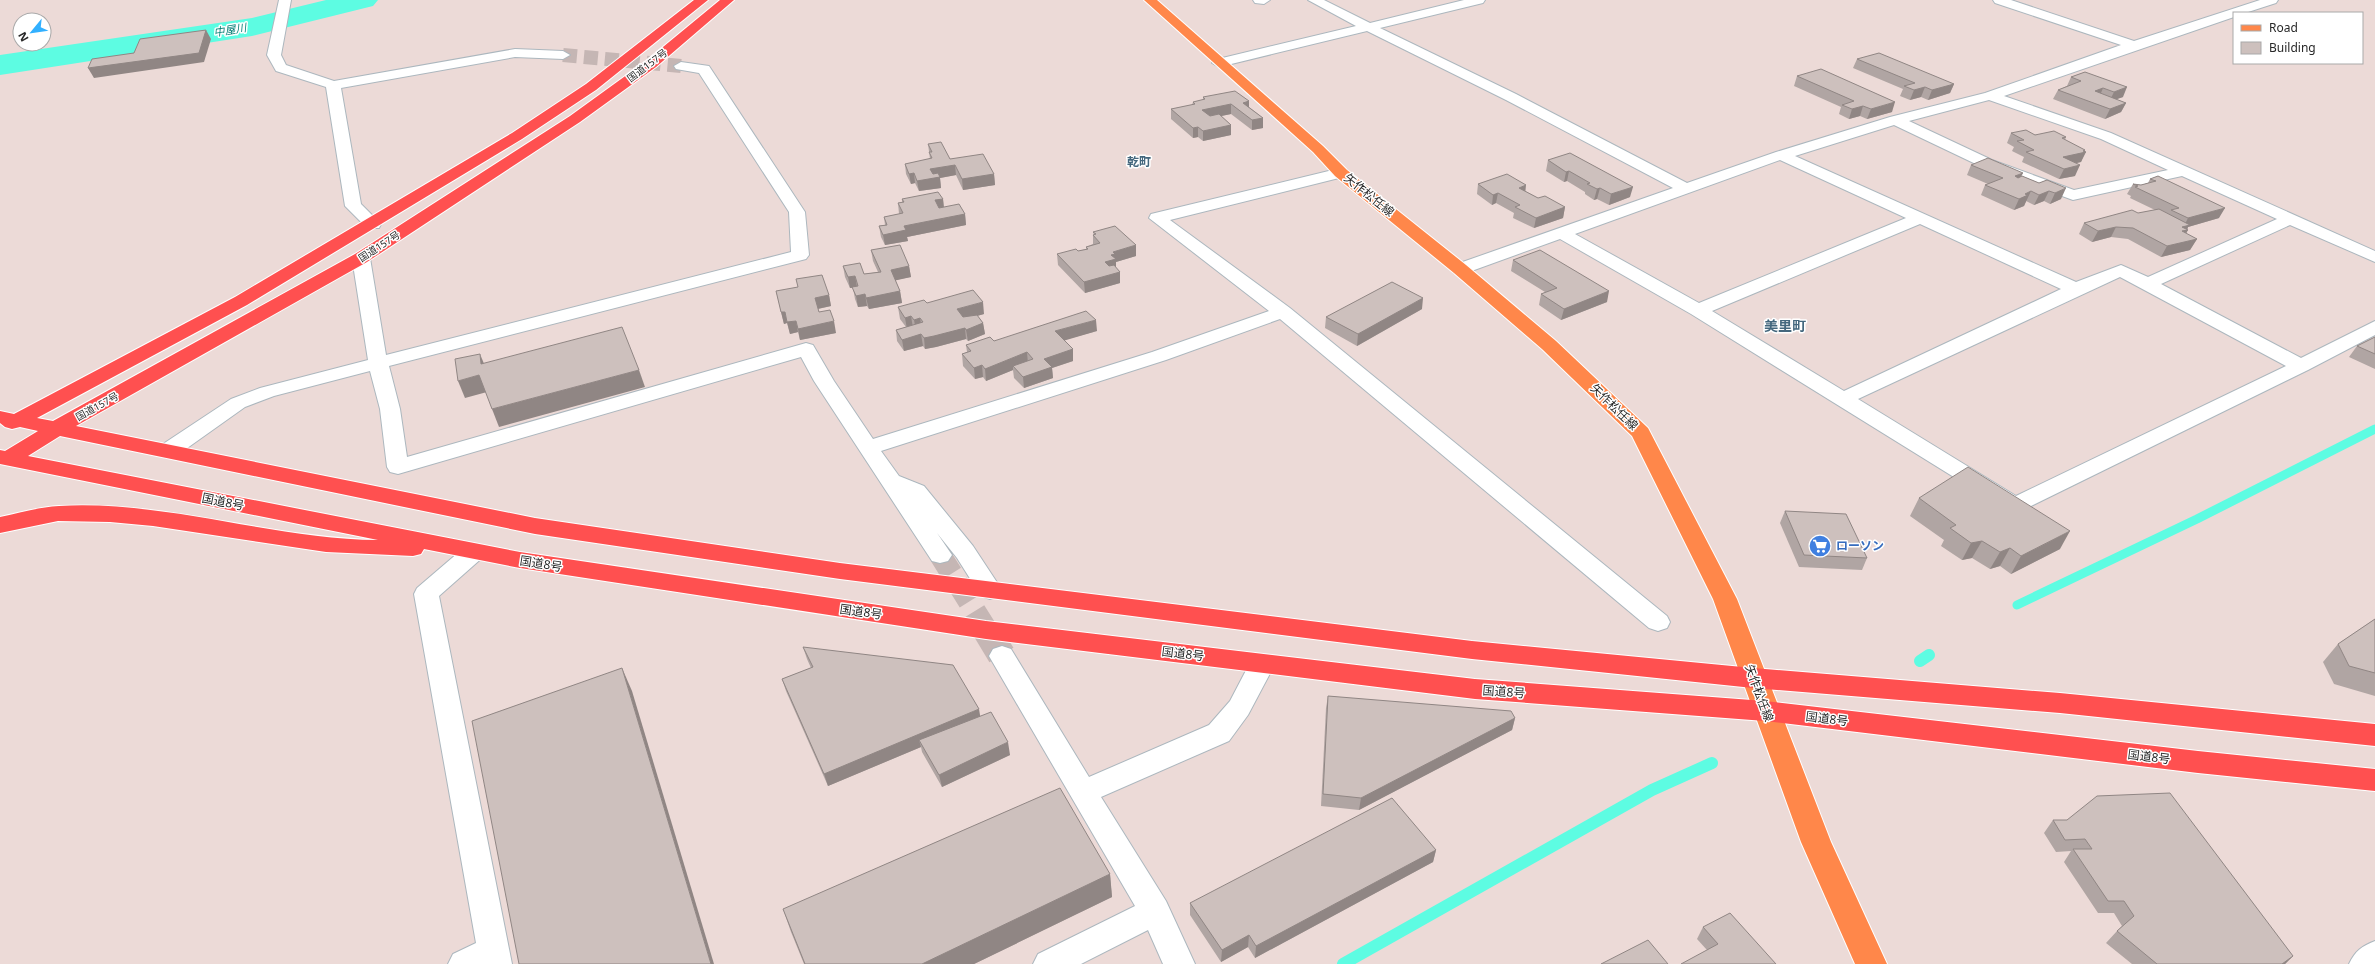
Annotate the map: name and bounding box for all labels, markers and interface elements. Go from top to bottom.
north arrow [12,12,52,52]
legend [2233,12,2363,64]
water label: 中屋川 [212,19,248,39]
text: Road [2269,19,2298,36]
text: N [14,30,32,45]
text: Building [2269,39,2316,56]
street label: 国道157号 [624,45,670,85]
district label: 乾町 [1127,153,1151,170]
street label: 矢作松任線 [1341,169,1398,220]
street label: 国道157号 [355,227,403,265]
district label: 美里町 [1764,316,1806,335]
street label: 矢作松任線 [1587,380,1642,434]
street label: 国道157号 [73,388,121,424]
street label: 国道8号 [200,489,246,514]
supermarket icon: ローソン [1807,533,1833,559]
place label: ローソン [1836,537,1884,554]
street label: 国道8号 [519,552,564,575]
street label: 国道8号 [839,600,883,623]
street label: 国道8号 [1161,642,1205,665]
street label: 矢作松任線 [1741,662,1778,724]
street label: 国道8号 [1482,682,1526,701]
street label: 国道8号 [1805,707,1849,730]
street label: 国道8号 [2127,745,2171,768]

